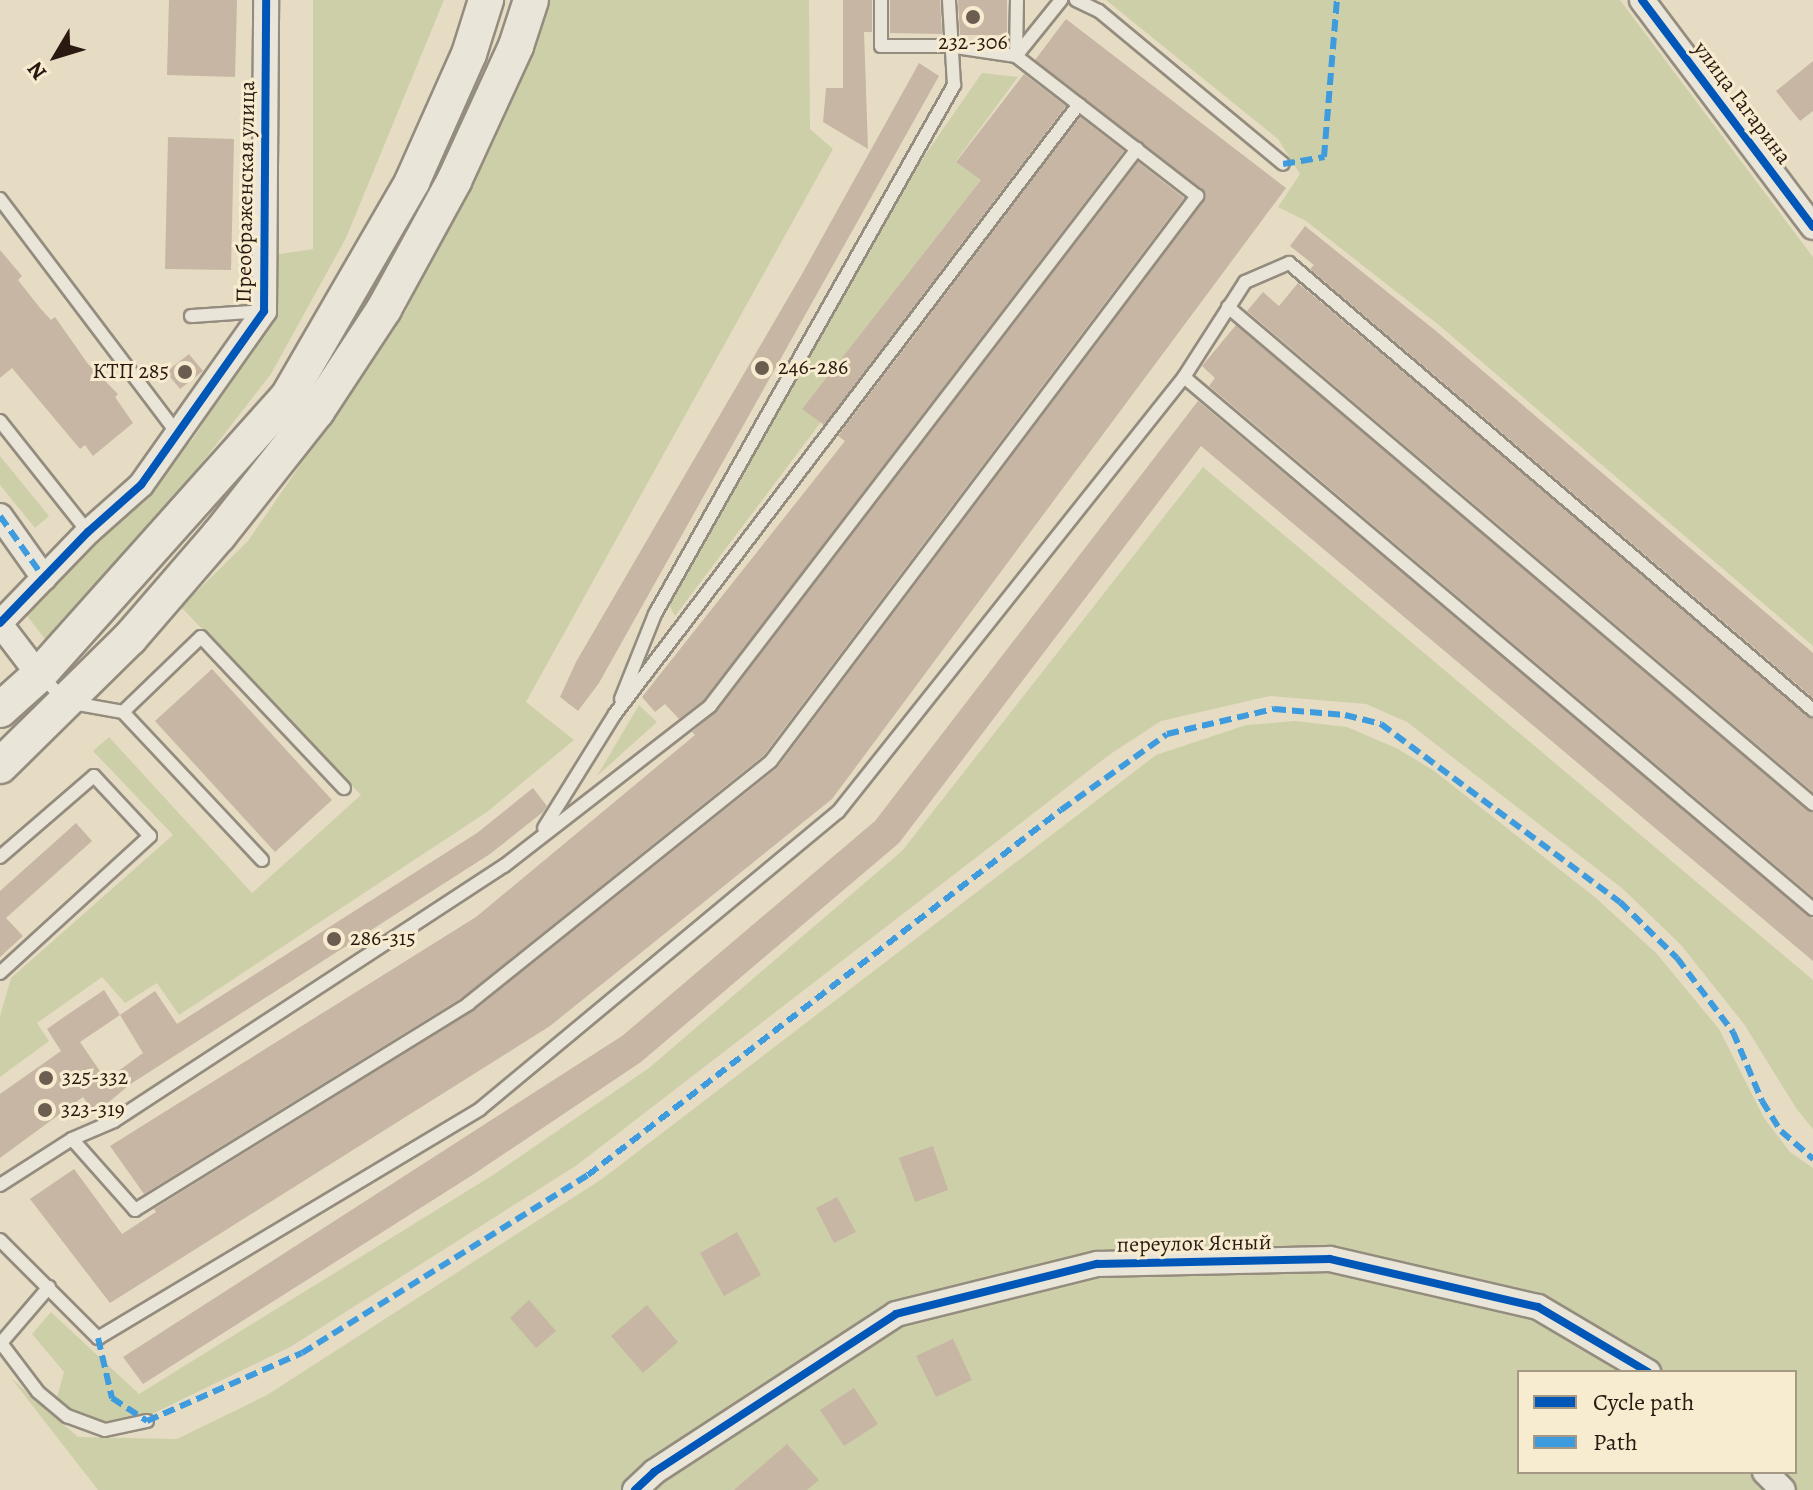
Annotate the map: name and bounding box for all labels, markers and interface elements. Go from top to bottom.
marker: 232-306 [964,8,982,26]
north arrow [16,16,96,96]
place label: 232-306 [938,30,1008,56]
street label: улица Гагарина [1687,36,1797,170]
text: N [20,55,54,86]
street label: Преображенская улица [231,81,261,303]
place label: 246-286 [778,355,848,381]
place label: КТП 285 [92,359,169,385]
marker: 246-286 [753,359,771,377]
marker: КТП 285 [176,363,194,381]
place label: 286-315 [350,926,416,952]
marker: 286-315 [325,930,343,948]
place label: 325-332 [62,1065,128,1091]
marker: 325-332 [37,1069,55,1087]
place label: 323-319 [61,1097,125,1123]
marker: 323-319 [36,1101,54,1119]
street label: переулок Ясный [1116,1229,1272,1259]
legend [1517,1370,1797,1474]
text: Cycle path [1593,1386,1694,1418]
text: Path [1593,1426,1638,1458]

